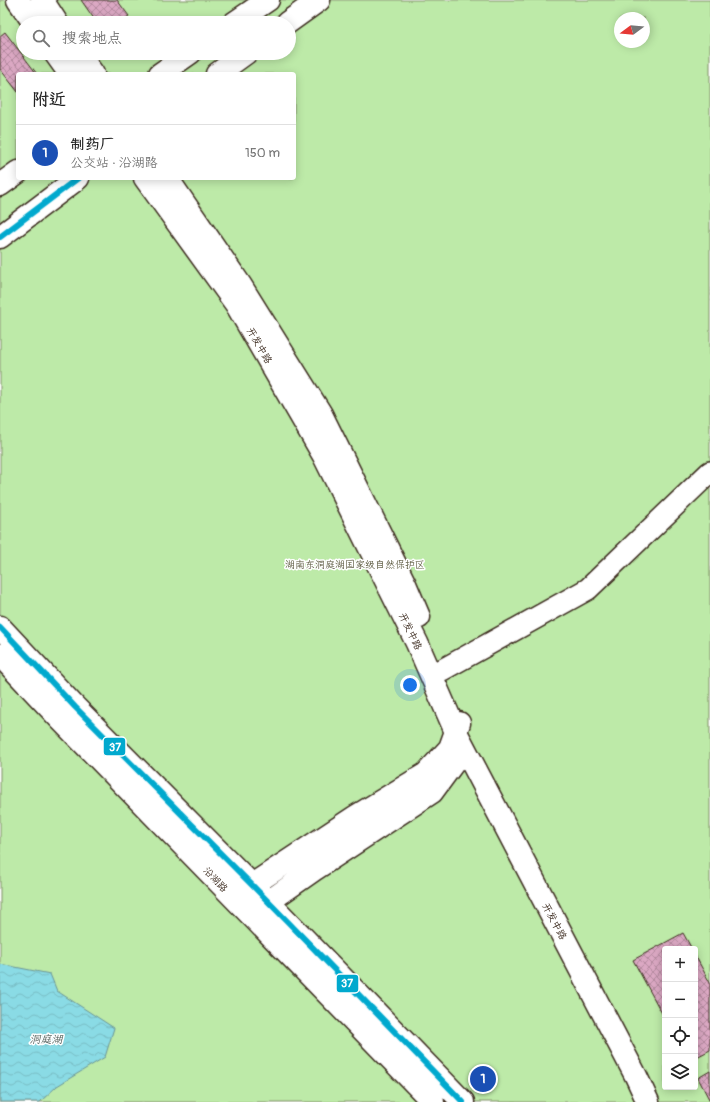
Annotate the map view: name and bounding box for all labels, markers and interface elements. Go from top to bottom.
north arrow [614,12,650,48]
search box [16,16,296,60]
icon: search [30,27,52,49]
text: 搜索地点 [62,29,122,48]
text: 附近 [32,89,66,110]
text: 制药厂 [70,135,115,154]
text: 1 [42,145,48,161]
text: 150 m [245,145,280,161]
text: 公交站 · 沿湖路 [70,155,158,171]
street label: 开发中路 [244,325,274,366]
park label: 湖南东洞庭湖国家级自然保护区 [285,559,425,571]
street label: 开发中路 [396,611,424,652]
your location [400,675,420,695]
line badge: 37 [103,737,126,756]
text: 37 [109,741,121,754]
street label: 沿湖路 [201,865,230,895]
street label: 开发中路 [539,901,569,942]
map controls [662,946,698,1090]
button: + [662,946,698,982]
line badge: 37 [336,974,359,993]
text: 37 [341,977,353,990]
button: − [662,982,698,1018]
button: locate [662,1018,698,1054]
water label: 洞庭湖 [30,1033,63,1046]
button: layers [662,1054,698,1090]
pin: 1 [470,1064,496,1094]

